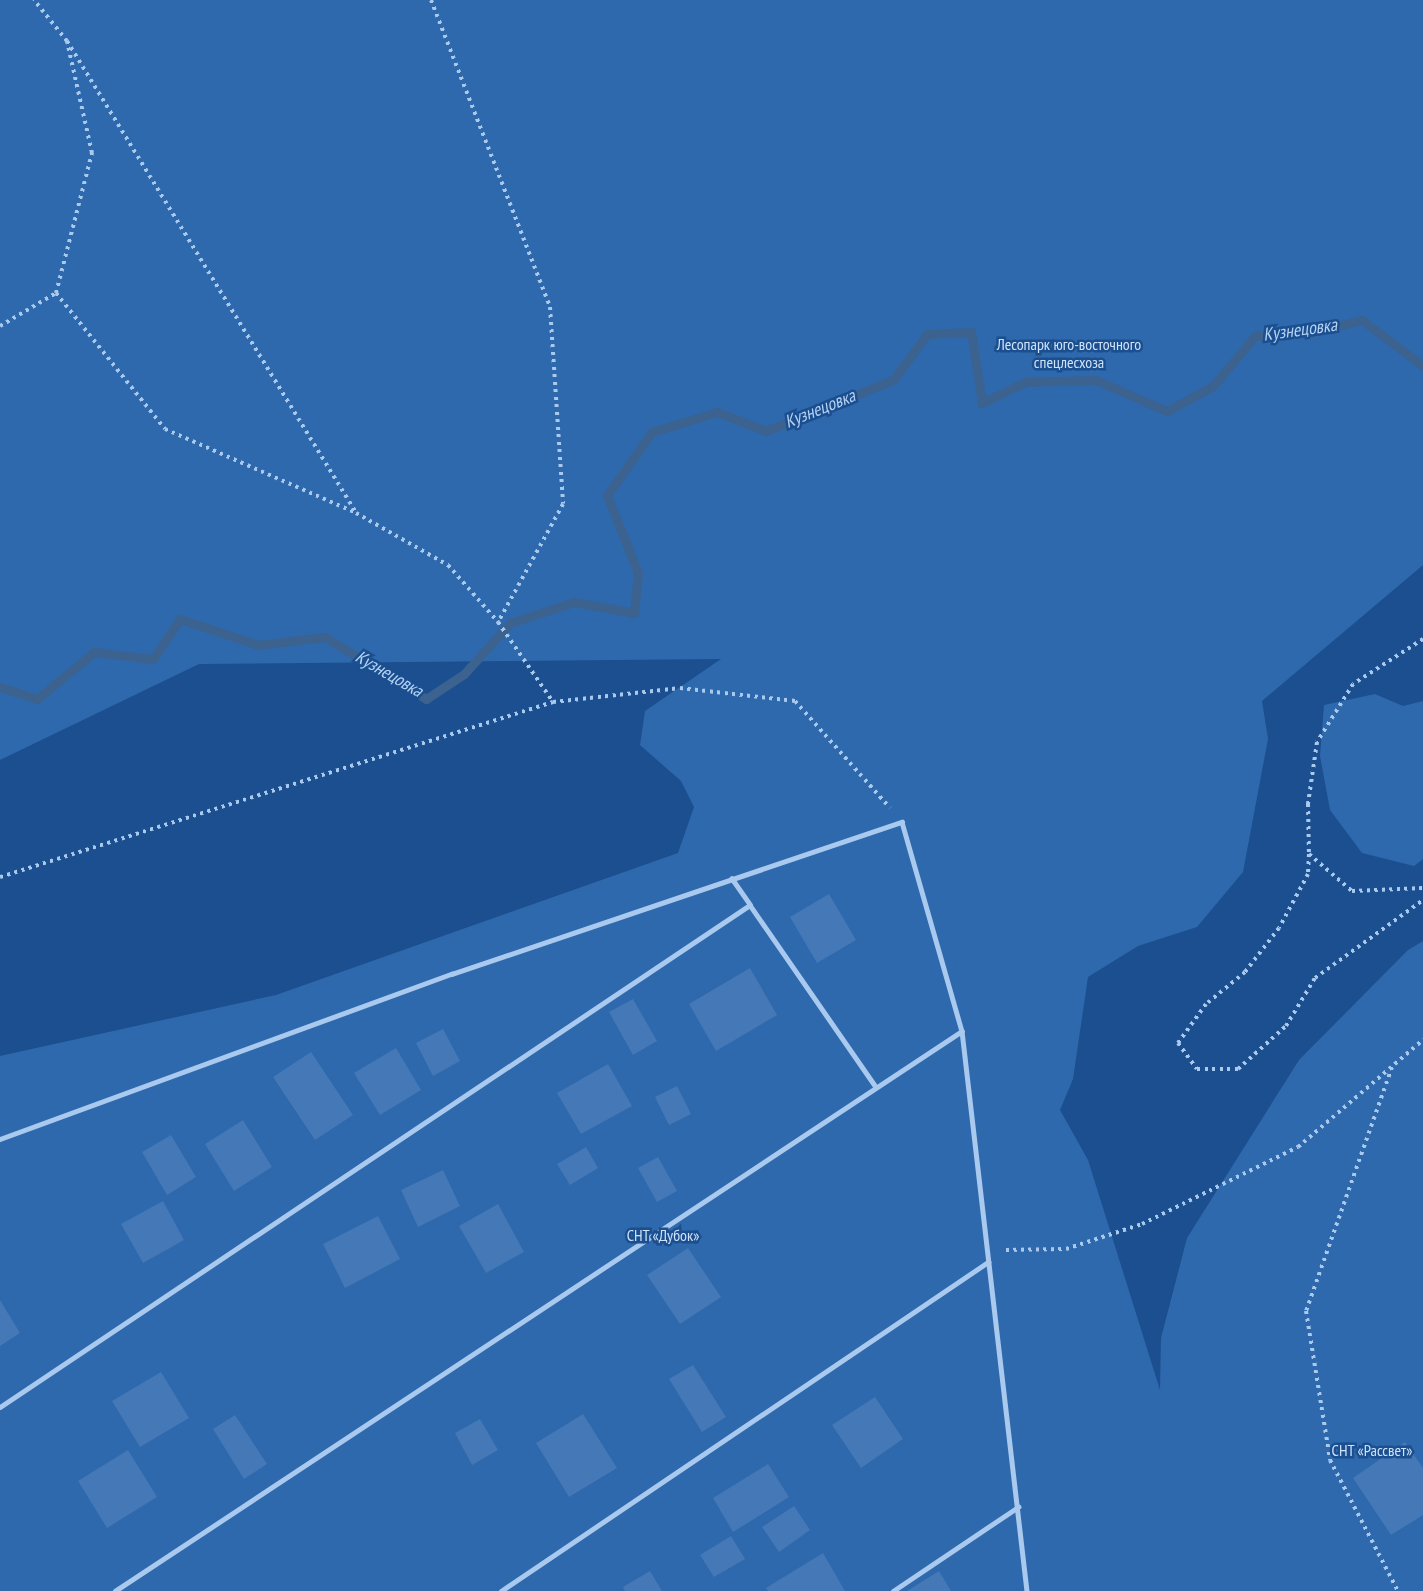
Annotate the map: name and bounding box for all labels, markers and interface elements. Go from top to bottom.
water label: Кузнецовка [1262,314,1338,346]
park label: Лесопарк юго-восточного спецлесхоза [997,334,1141,372]
water label: Кузнецовка [782,385,858,433]
water label: Кузнецовка [351,646,427,702]
park label: СНТ «Дубок» [626,1225,700,1245]
park label: СНТ «Рассвет» [1331,1440,1413,1460]

